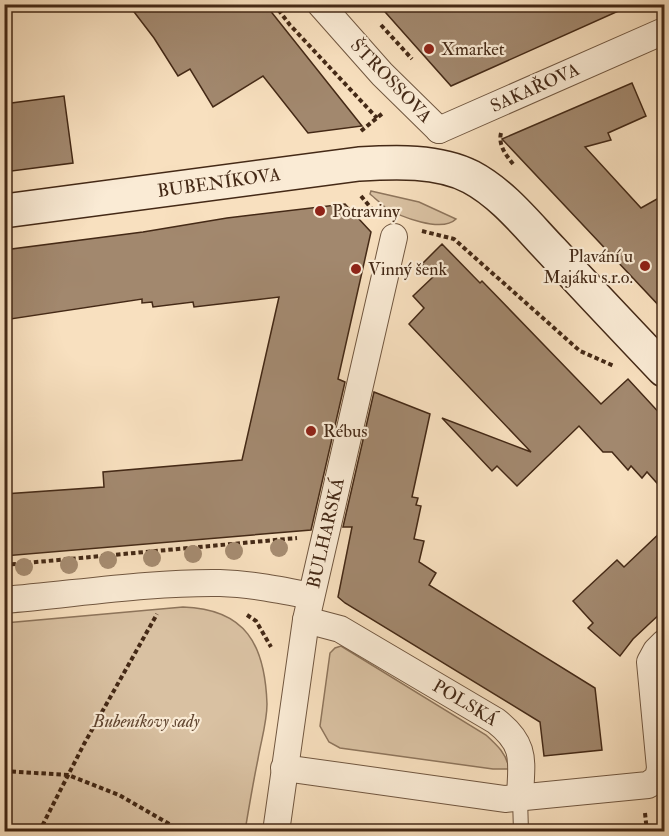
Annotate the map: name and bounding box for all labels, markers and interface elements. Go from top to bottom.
street label: ŠTROSSOVA [345,33,438,128]
place label: Xmarket [441,38,505,61]
marker: Xmarket [422,42,436,56]
street label: SAKAŘOVA [486,57,584,118]
street label: BUBENÍKOVA [156,163,283,203]
place label: Potraviny [332,200,401,223]
marker: Potraviny [313,204,327,218]
place label: Plavání u Majáku s.r.o. [543,245,633,289]
place label: Vinný šenk [368,258,447,281]
marker: Plavání u Majáku s.r.o. [638,259,652,273]
marker: Vinný šenk [349,262,363,276]
place label: Rébus [323,420,368,443]
marker: Rébus [304,424,318,438]
street label: BULHARSKÁ [302,475,350,591]
street label: POLSKÁ [428,675,502,732]
park label: Bubeníkovy sady [91,710,200,733]

